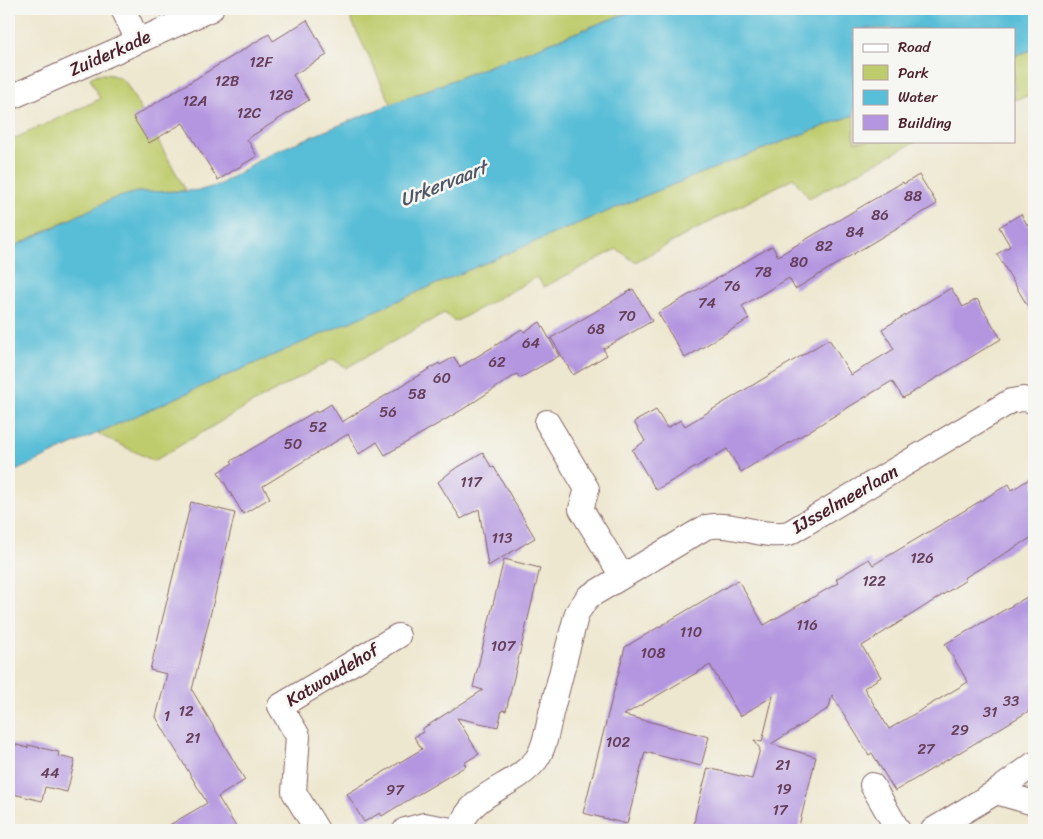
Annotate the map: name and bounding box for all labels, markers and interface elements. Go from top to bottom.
street label: Zuiderkade [64,21,156,85]
legend [853,28,1016,142]
text: Road [898,34,931,60]
house number: 12F [249,49,273,75]
text: Park [898,60,929,86]
house number: 12B [215,68,240,94]
house number: 12G [269,82,294,108]
text: Water [898,84,938,110]
house number: 12A [183,88,207,114]
house number: 12C [237,100,262,126]
text: Building [898,110,952,136]
water label: Urkervaart [395,150,495,216]
house number: 88 [904,183,922,209]
house number: 86 [871,202,889,228]
house number: 84 [846,219,864,245]
house number: 82 [815,233,833,259]
house number: 80 [790,249,808,275]
house number: 78 [754,259,772,285]
house number: 76 [723,273,741,299]
house number: 74 [698,290,716,316]
house number: 70 [618,303,636,329]
house number: 68 [587,316,605,342]
house number: 64 [522,330,540,356]
house number: 62 [488,349,506,375]
house number: 60 [433,365,451,391]
house number: 58 [408,381,426,407]
house number: 56 [379,399,397,425]
house number: 52 [309,414,327,440]
house number: 50 [284,431,302,457]
street label: IJsselmeerlaan [785,455,905,543]
house number: 117 [460,469,483,495]
house number: 113 [491,525,513,551]
house number: 126 [910,545,934,571]
house number: 122 [862,568,886,594]
house number: 116 [796,612,818,638]
house number: 110 [680,619,702,645]
street label: Katwoudehof [279,633,387,716]
house number: 107 [491,633,517,659]
house number: 108 [641,640,665,666]
house number: 33 [1003,688,1019,714]
house number: 12 [178,698,194,724]
house number: 31 [983,699,997,725]
house number: 1 [164,703,170,729]
house number: 29 [951,717,969,743]
house number: 21 [185,725,201,751]
house number: 102 [606,729,631,755]
house number: 27 [917,736,936,762]
house number: 21 [775,752,791,778]
house number: 44 [41,760,59,786]
house number: 19 [776,776,792,802]
house number: 97 [386,777,405,803]
house number: 17 [772,797,789,823]

